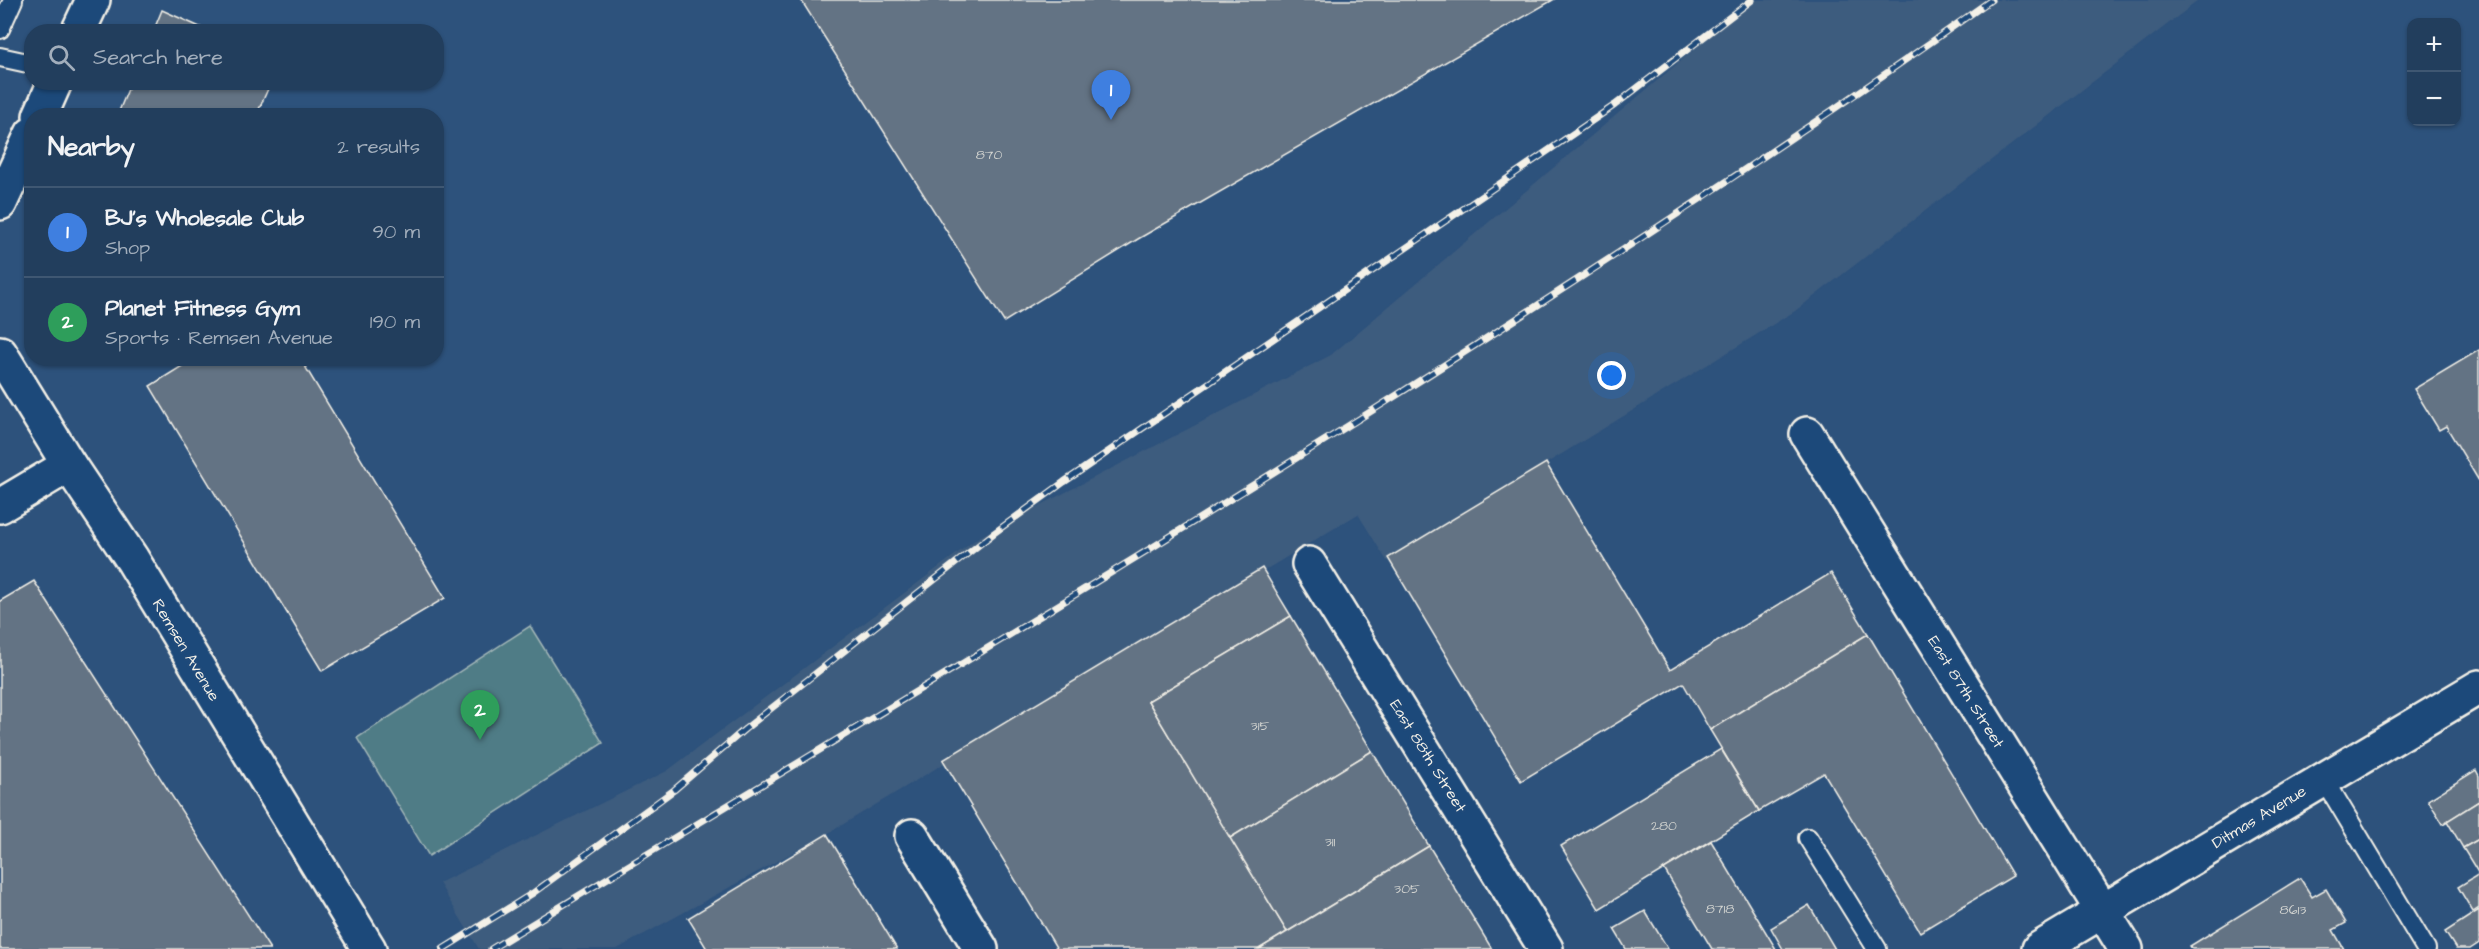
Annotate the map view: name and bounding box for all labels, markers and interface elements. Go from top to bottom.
map controls [2407,18,2461,126]
button: + [2407,18,2461,72]
search box [24,24,444,90]
icon: search [45,41,78,74]
text: Search here [93,42,223,73]
pin: 1 [1092,70,1130,120]
button: − [2407,72,2461,126]
text: Nearby [48,129,135,165]
text: 2 results [337,133,420,161]
house number: 870 [976,145,1002,165]
text: BJ's Wholesale Club [105,203,304,234]
text: 1 [66,218,69,246]
text: 90 m [372,218,420,246]
text: Shop [105,234,150,262]
text: Planet Fitness Gym [105,293,300,324]
text: 2 [62,308,73,336]
text: 190 m [370,308,420,336]
text: Sports · Remsen Avenue [105,324,333,352]
your location [1597,361,1626,390]
street label: Remsen Avenue [147,595,225,706]
street label: East 87th Street [1923,632,2010,753]
pin: 2 [460,690,500,740]
street label: East 88th Street [1384,695,1472,817]
house number: 315 [1251,716,1270,736]
street label: Ditmas Avenue [2208,780,2311,854]
house number: 280 [1651,816,1677,836]
house number: 311 [1325,832,1336,852]
house number: 305 [1394,879,1420,899]
house number: 8718 [1706,899,1734,919]
house number: 8613 [2280,900,2306,920]

